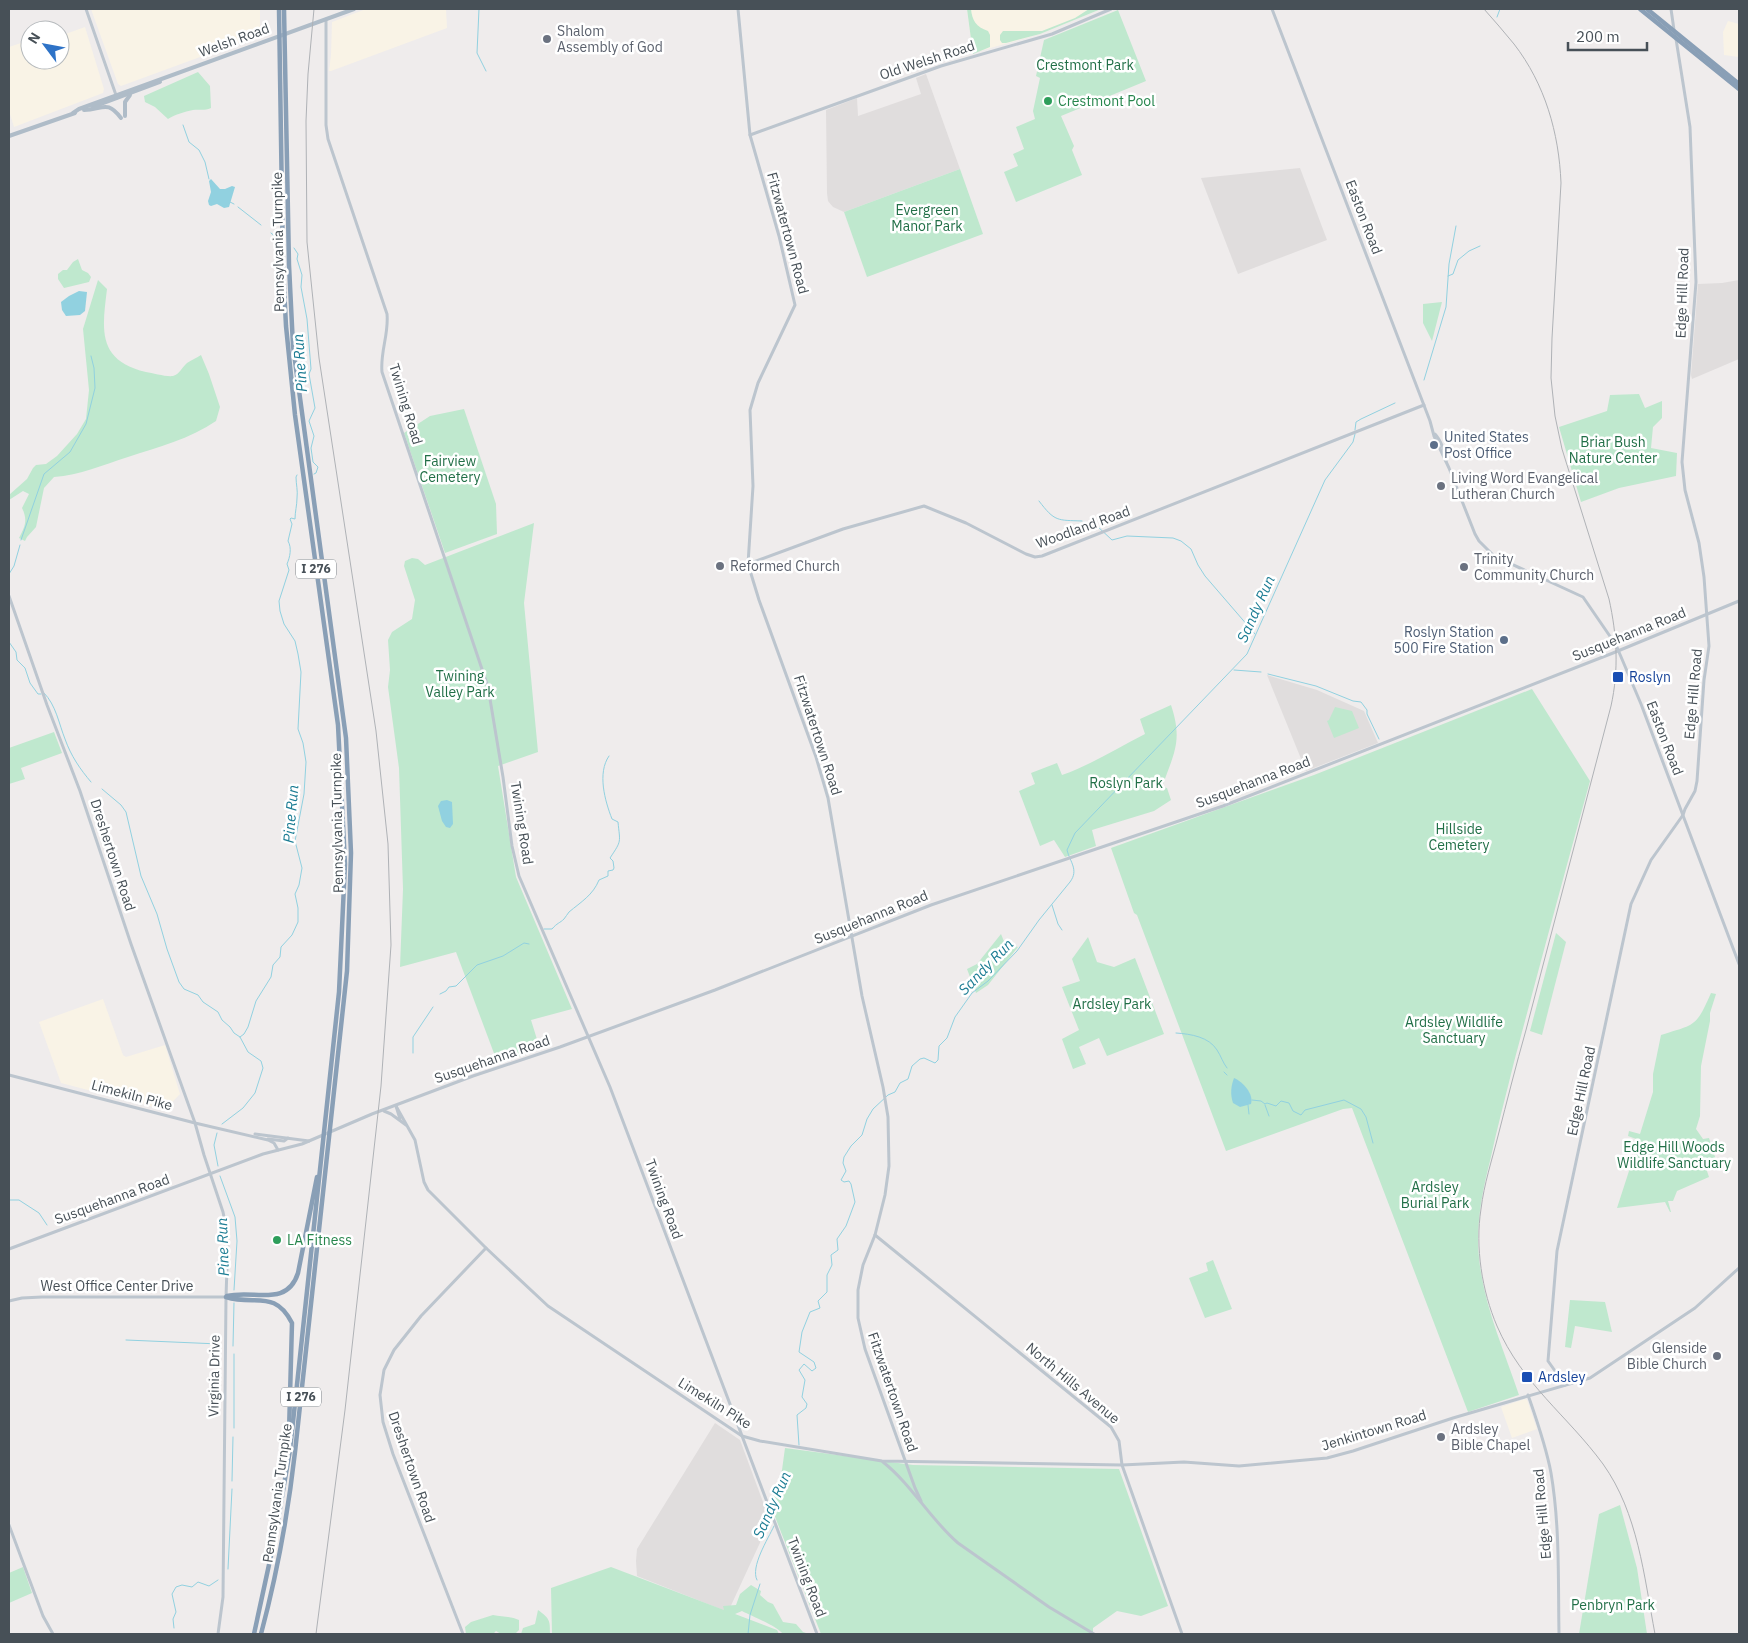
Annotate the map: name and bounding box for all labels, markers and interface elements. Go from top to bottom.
street label: Welsh Road [196,19,272,61]
north arrow [20,20,70,70]
scale bar [1568,20,1647,52]
place label: Shalom Assembly of God [557,22,663,56]
text: 200 m [1576,27,1620,46]
text: N [24,29,44,47]
marker: Shalom Assembly of God [541,33,553,45]
street label: Old Welsh Road [877,36,977,84]
park label: Crestmont Park [1036,56,1134,74]
place label: Crestmont Pool [1058,92,1155,110]
marker: Crestmont Pool [1042,95,1054,107]
street label: Fitzwatertown Road [763,170,813,296]
street label: Pennsylvania Turnpike [268,171,288,312]
street label: Easton Road [1342,177,1386,257]
park label: Evergreen Manor Park [891,201,963,235]
street label: Edge Hill Road [1671,247,1693,339]
water label: Pine Run [288,333,311,393]
street label: Twining Road [385,361,427,447]
place label: United States Post Office [1444,428,1529,462]
park label: Briar Bush Nature Center [1569,433,1657,467]
marker: United States Post Office [1428,439,1440,451]
park label: Fairview Cemetery [419,452,481,486]
place label: Living Word Evangelical Lutheran Church [1451,469,1598,503]
marker: Living Word Evangelical Lutheran Church [1435,480,1447,492]
street label: Woodland Road [1033,502,1133,552]
place label: Trinity Community Church [1474,550,1594,584]
place label: Reformed Church [730,557,840,575]
road number: I 276 [296,560,336,578]
marker: Reformed Church [714,560,726,572]
marker: Trinity Community Church [1458,561,1470,573]
water label: Sandy Run [1232,572,1279,645]
street label: Susquehanna Road [1570,603,1688,665]
place label: Roslyn Station 500 Fire Station [1393,623,1494,657]
marker: Roslyn Station 500 Fire Station [1498,634,1510,646]
street label: Edge Hill Road [1680,648,1706,740]
park label: Twining Valley Park [425,667,495,701]
place label: Roslyn [1629,668,1671,686]
marker: Roslyn [1611,670,1625,684]
street label: Fitzwatertown Road [790,673,846,797]
street label: Easton Road [1643,698,1687,778]
street label: Pennsylvania Turnpike [327,752,347,893]
street label: Susquehanna Road [1193,752,1313,812]
park label: Roslyn Park [1089,774,1163,792]
street label: Twining Road [507,780,537,866]
water label: Pine Run [278,784,303,844]
street label: Dreshertown Road [86,797,140,913]
park label: Hillside Cemetery [1428,820,1490,854]
street label: Susquehanna Road [812,886,930,948]
water label: Sandy Run [954,934,1017,999]
park label: Ardsley Park [1072,995,1152,1013]
park label: Ardsley Wildlife Sanctuary [1405,1013,1503,1047]
street label: Susquehanna Road [432,1031,552,1087]
street label: Edge Hill Road [1563,1045,1599,1137]
street label: Limekiln Pike [89,1076,175,1115]
park label: Edge Hill Woods Wildlife Sanctuary [1617,1138,1731,1172]
street label: Twining Road [641,1156,687,1242]
street label: Susquehanna Road [52,1170,172,1228]
park label: Ardsley Burial Park [1401,1178,1470,1212]
water label: Pine Run [212,1217,233,1277]
place label: LA Fitness [287,1231,352,1249]
marker: LA Fitness [271,1234,283,1246]
street label: West Office Center Drive [40,1277,194,1295]
street label: Fitzwatertown Road [864,1330,922,1454]
street label: Virginia Drive [204,1334,224,1417]
street label: North Hills Avenue [1022,1339,1124,1428]
place label: Glenside Bible Church [1627,1339,1707,1373]
marker: Glenside Bible Church [1711,1350,1723,1362]
place label: Ardsley [1538,1368,1585,1386]
marker: Ardsley [1520,1370,1534,1384]
street label: Limekiln Pike [675,1373,755,1433]
road number: I 276 [281,1388,321,1406]
street label: Jenkintown Road [1320,1406,1428,1454]
street label: Dreshertown Road [385,1409,439,1525]
place label: Ardsley Bible Chapel [1451,1420,1530,1454]
street label: Pennsylvania Turnpike [258,1422,296,1564]
marker: Ardsley Bible Chapel [1435,1431,1447,1443]
water label: Sandy Run [748,1468,795,1541]
street label: Edge Hill Road [1529,1468,1555,1560]
street label: Twining Road [784,1535,830,1619]
park label: Penbryn Park [1571,1596,1656,1614]

